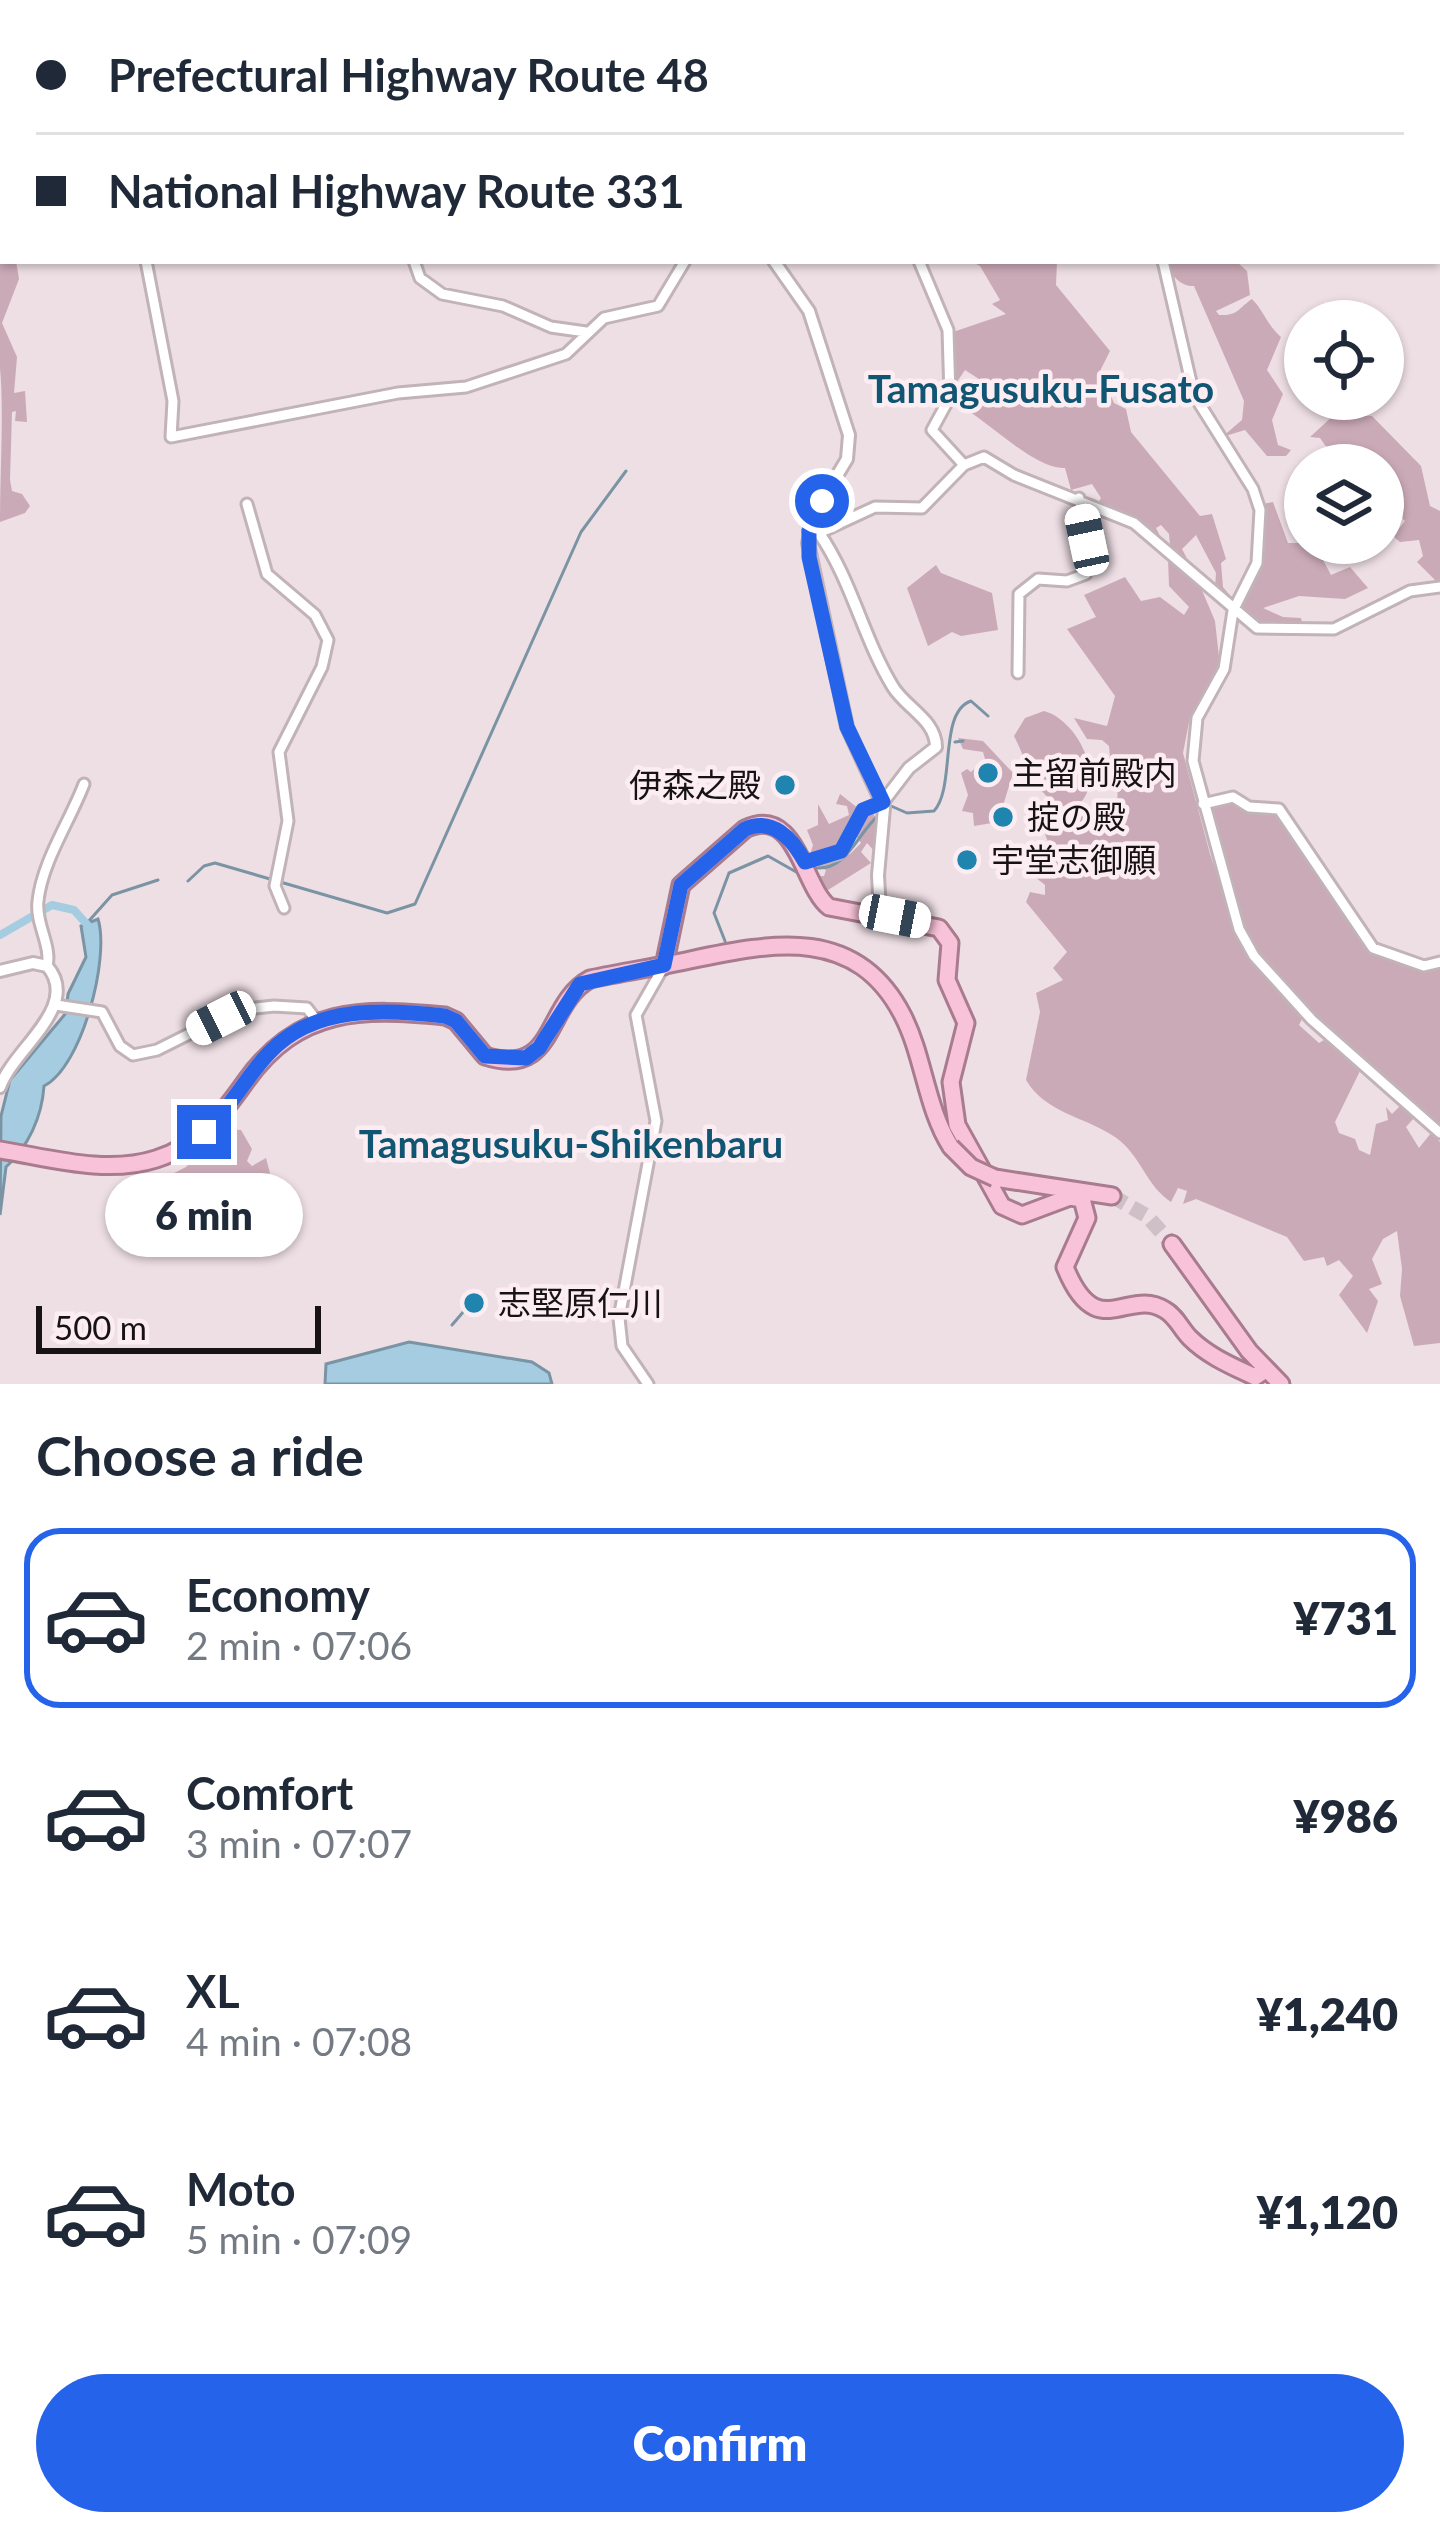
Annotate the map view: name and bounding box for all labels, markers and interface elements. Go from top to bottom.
text: Prefectural Highway Route 48 [108,48,709,102]
text: National Highway Route 331 [108,164,685,218]
map controls [1284,300,1404,564]
button: locate [1284,300,1404,420]
district label: Tamagusuku-Fusato [868,365,1214,411]
button: layers [1284,444,1404,564]
route start [795,474,849,528]
car [1062,501,1112,579]
place label: 主留前殿内 [1012,752,1177,792]
marker: 主留前殿内 [975,760,1001,786]
place label: 伊森之殿 [629,764,761,804]
marker: 伊森之殿 [772,772,798,798]
place label: 掟の殿 [1027,796,1126,836]
marker: 掟の殿 [990,804,1016,830]
place label: 宇堂志御願 [991,839,1156,879]
marker: 宇堂志御願 [954,847,980,873]
car [856,891,934,941]
car [181,986,261,1050]
route end [177,1105,231,1159]
district label: Tamagusuku-Shikenbaru [359,1120,783,1166]
callout: 6 min [105,1174,303,1258]
text: 6 min [155,1192,253,1238]
place label: 志堅原仁川 [498,1282,663,1322]
marker: 志堅原仁川 [461,1290,487,1316]
scale bar [36,1300,321,1353]
text: 500 m [54,1307,147,1347]
text: Choose a ride [36,1423,364,1488]
icon: car [42,1564,150,1672]
text: Economy [186,1568,370,1622]
text: ¥731 [1294,1591,1398,1645]
text: 2 min · 07:06 [186,1622,412,1668]
icon: car [42,1762,150,1870]
text: Comfort [186,1766,353,1820]
text: ¥986 [1294,1789,1398,1843]
text: 3 min · 07:07 [186,1820,412,1866]
icon: car [42,1960,150,2068]
text: XL [186,1964,240,2018]
text: ¥1,240 [1257,1987,1398,2041]
text: 4 min · 07:08 [186,2018,412,2064]
icon: car [42,2158,150,2266]
text: Moto [186,2162,296,2216]
text: ¥1,120 [1257,2185,1398,2239]
text: 5 min · 07:09 [186,2216,412,2262]
button: Confirm [36,2374,1404,2512]

